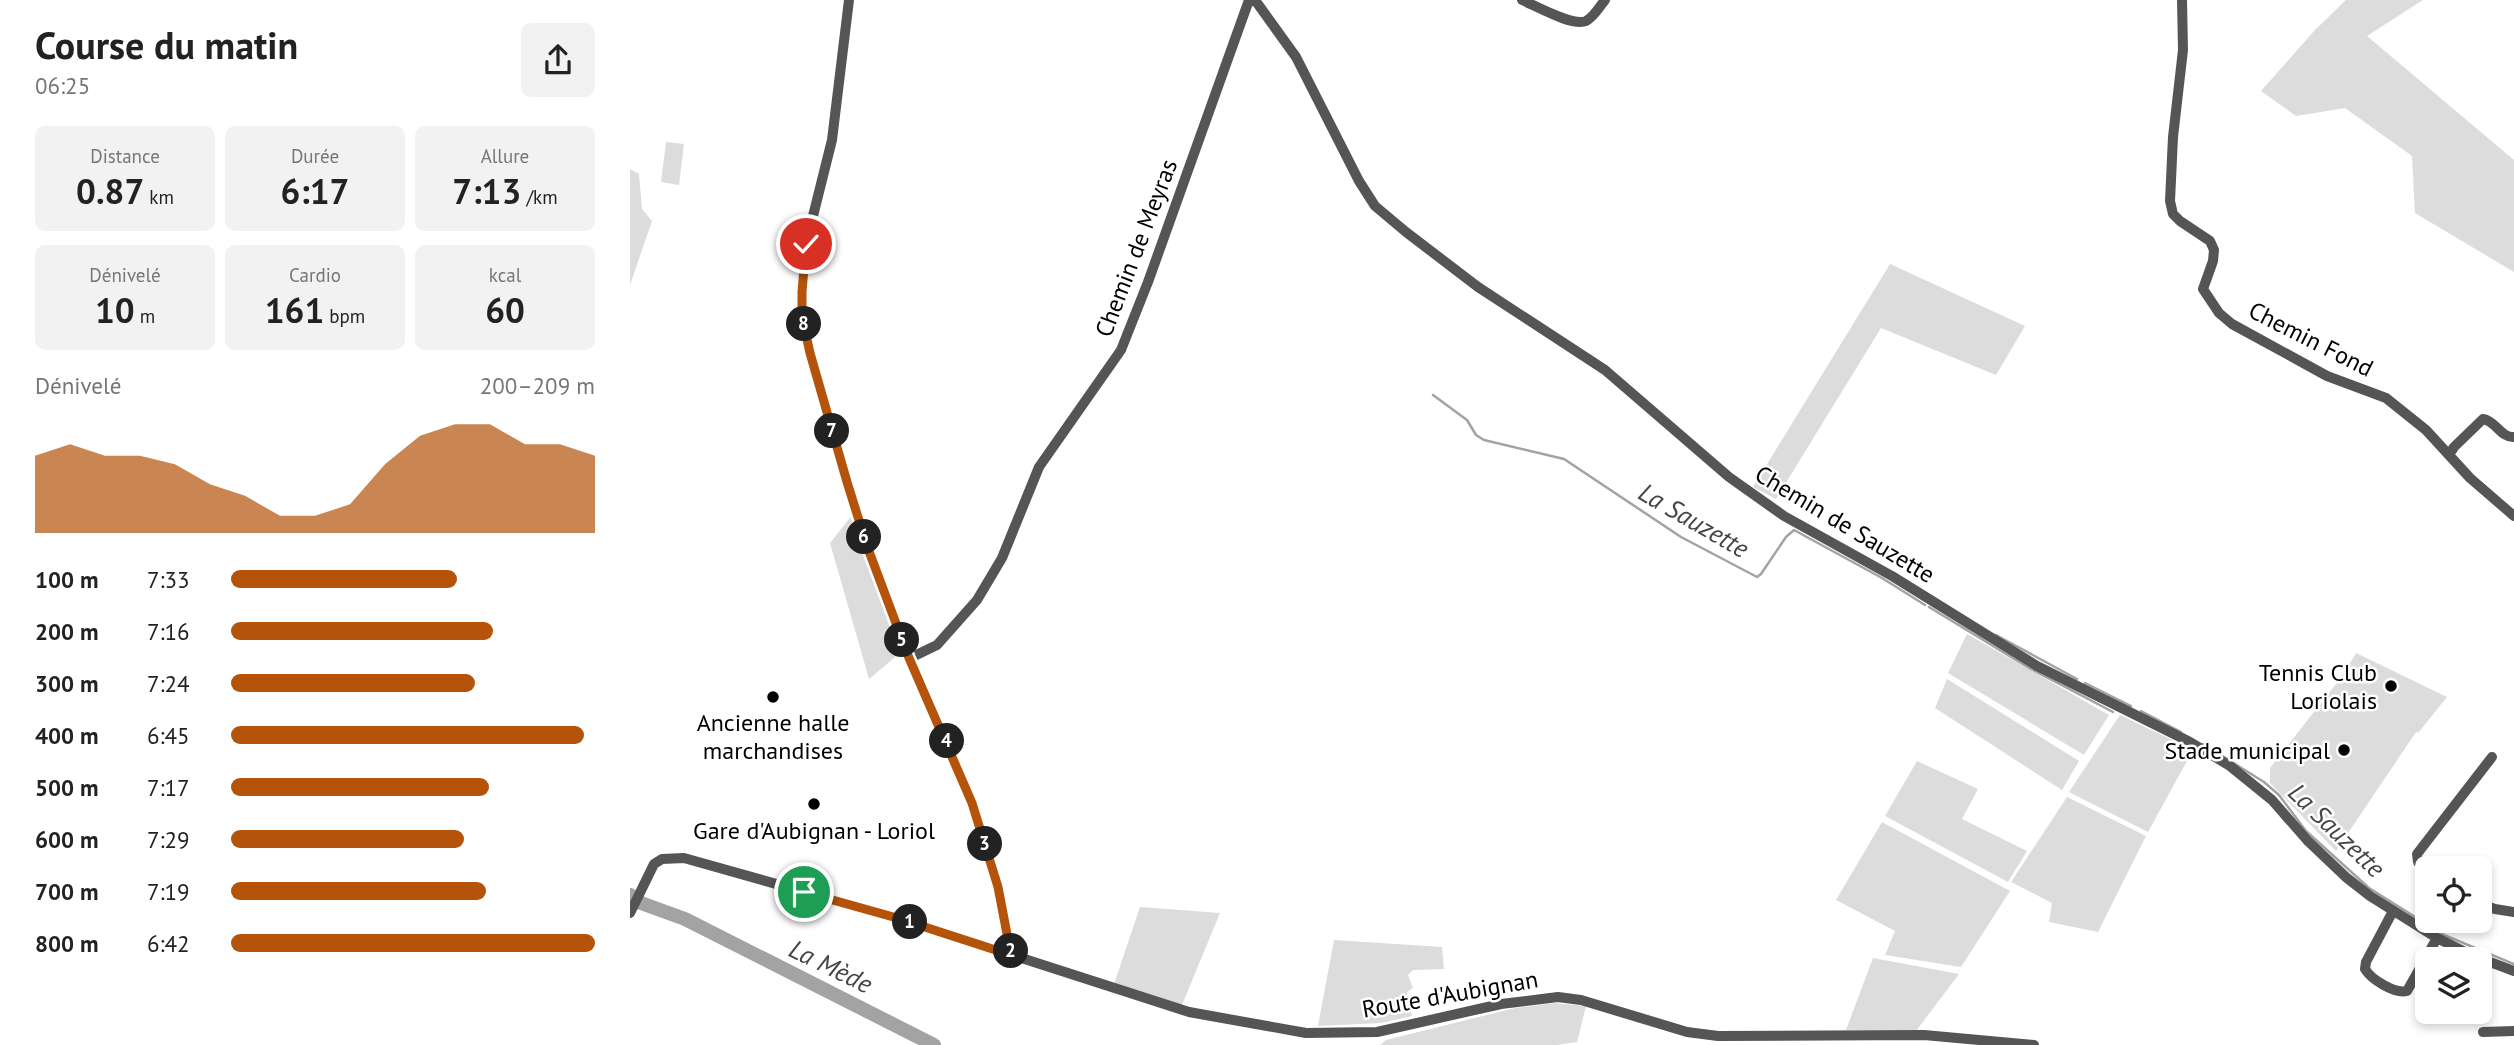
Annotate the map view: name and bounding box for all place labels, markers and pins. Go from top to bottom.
pin [776,214,836,274]
pin: 8 [786,306,822,342]
pin: 7 [814,414,850,448]
pin: 6 [846,520,882,554]
pin: 5 [884,622,920,658]
place label: Tennis Club Loriolais [2259,657,2377,716]
marker: Tennis Club Loriolais [2383,678,2399,694]
marker: Ancienne halle marchandises [765,689,781,705]
place label: Ancienne halle marchandises [697,707,849,766]
pin: 4 [930,724,964,758]
place label: Stade municipal [2165,735,2330,766]
marker: Stade municipal [2336,742,2352,758]
marker: Gare d'Aubignan - Loriol [806,796,822,812]
place label: Gare d'Aubignan - Loriol [693,815,935,846]
pin: 3 [968,826,1002,862]
pin [774,862,834,922]
pin: 1 [892,904,928,940]
pin: 2 [994,934,1028,968]

